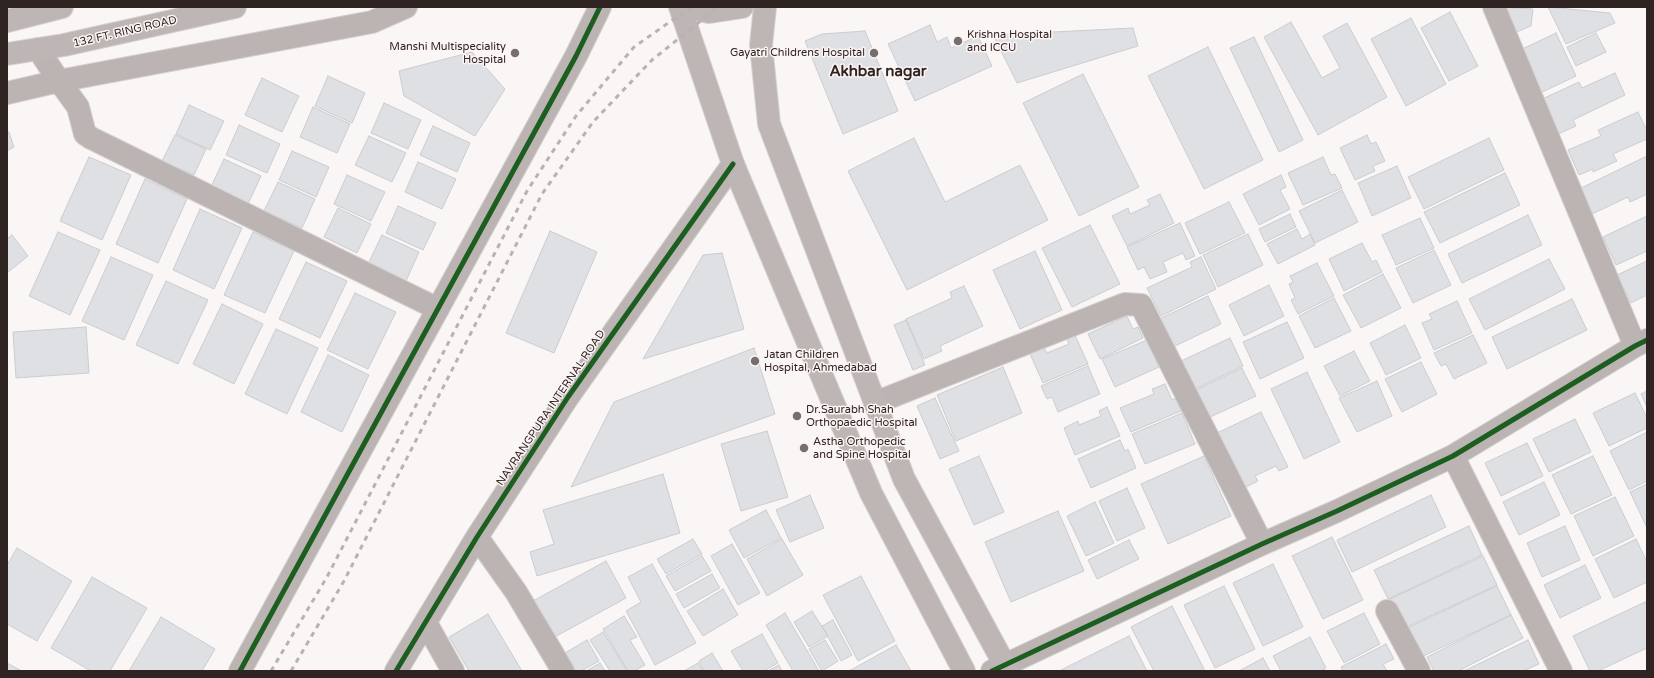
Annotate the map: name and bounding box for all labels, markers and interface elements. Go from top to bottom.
street label: 132 FT. RING ROAD [72,14,178,50]
place label: Krishna Hospital and ICCU [967,28,1052,54]
marker: Krishna Hospital and ICCU [952,35,964,47]
place label: Manshi Multispeciality Hospital [389,40,506,66]
place label: Gayatri Childrens Hospital [730,46,865,60]
marker: Manshi Multispeciality Hospital [509,47,521,59]
marker: Gayatri Childrens Hospital [868,47,880,59]
district label: Akhbar nagar [829,63,927,81]
street label: NAVRANGPURA INTERNAL ROAD [494,328,608,488]
place label: Jatan Children Hospital, Ahmedabad [764,348,877,374]
marker: Jatan Children Hospital, Ahmedabad [749,355,761,367]
place label: Dr.Saurabh Shah Orthopaedic Hospital [806,403,917,429]
marker: Dr.Saurabh Shah Orthopaedic Hospital [791,410,803,422]
place label: Astha Orthopedic and Spine Hospital [813,435,911,461]
marker: Astha Orthopedic and Spine Hospital [798,442,810,454]

